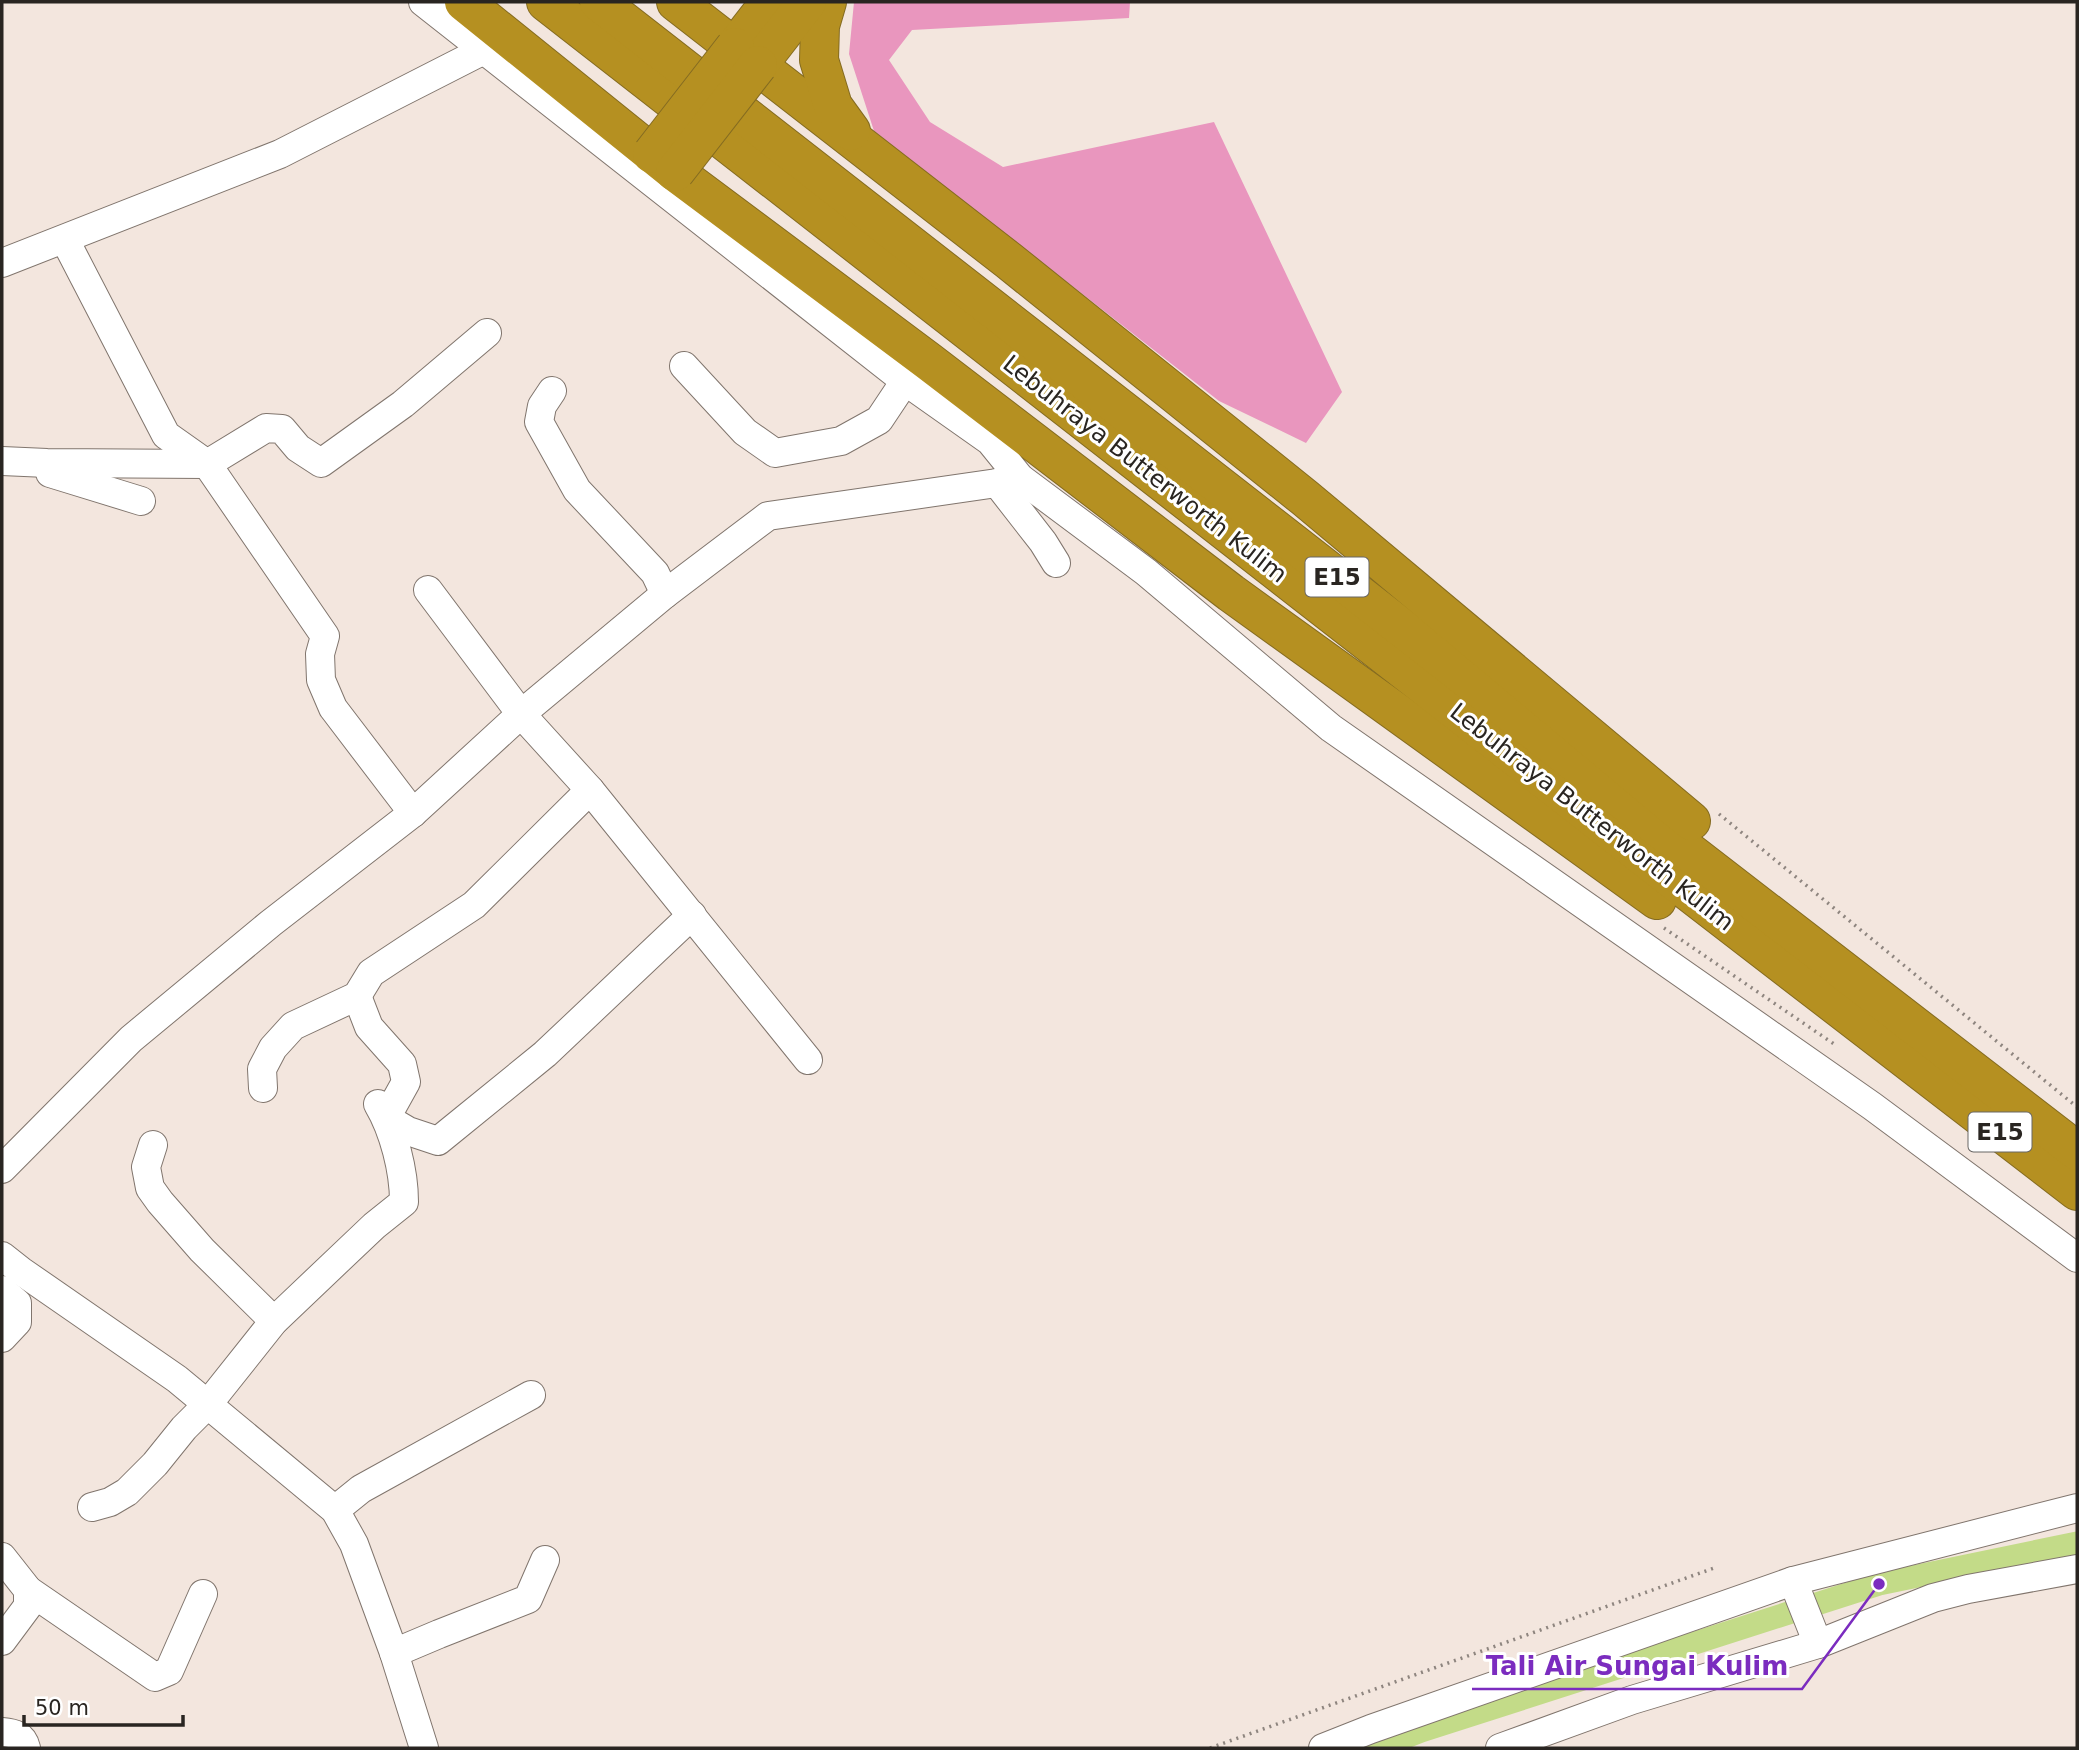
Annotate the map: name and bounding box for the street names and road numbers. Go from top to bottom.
street label: Lebuhraya Butterworth Kulim [997,349,1293,589]
road number: E15 [1306,558,1368,596]
street label: Lebuhraya Butterworth Kulim [1444,697,1740,937]
road number: E15 [1968,1112,2032,1152]

